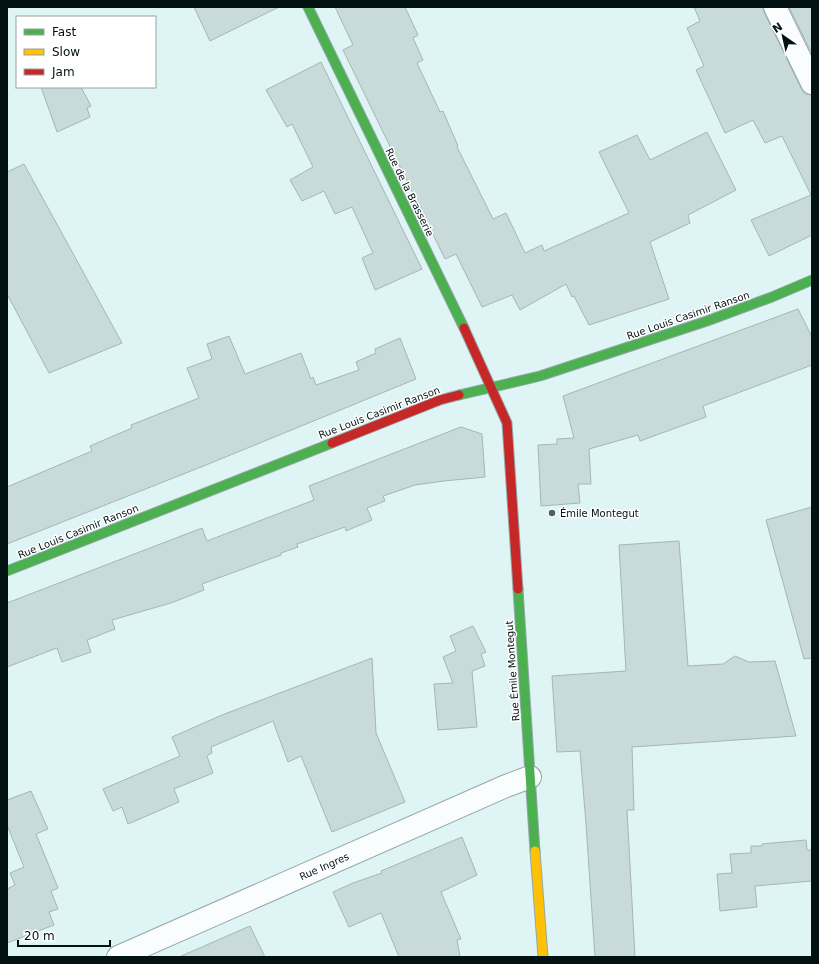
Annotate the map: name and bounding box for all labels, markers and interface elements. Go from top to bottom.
legend [16,16,156,88]
north arrow [763,16,803,56]
text: N [770,20,785,36]
text: Fast [52,25,76,39]
text: Slow [52,45,80,59]
text: Jam [51,65,75,79]
street label: Rue de la Brasserie [383,146,436,238]
street label: Rue Louis Casimir Ranson [625,289,751,342]
street label: Rue Louis Casimir Ranson [317,384,441,441]
street label: Rue Louis Casimir Ranson [16,502,140,561]
place label: Émile Montegut [560,507,639,519]
marker: Émile Montegut [547,508,557,518]
street label: Rue Émile Montegut [502,620,522,722]
street label: Rue Ingres [298,851,351,882]
scale bar [18,922,110,948]
text: 20 m [24,929,55,943]

